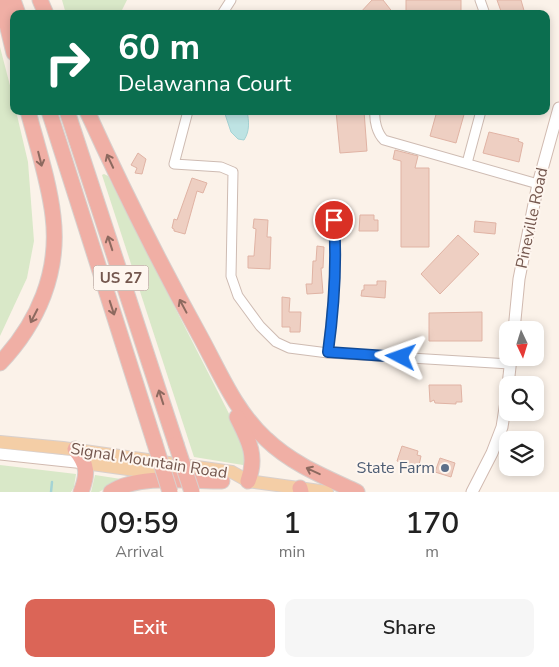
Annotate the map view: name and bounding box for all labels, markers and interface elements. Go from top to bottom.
text: 60 m [118,24,200,71]
icon: right [35,30,100,95]
text: Delawanna Court [118,69,291,99]
one-way arrow [36,150,45,166]
one-way arrow [105,154,114,169]
street label: Pineville Road [511,166,553,270]
pin [313,199,355,241]
icon: arrive [320,206,348,234]
one-way arrow [104,235,114,251]
road number: US 27 [94,266,148,290]
one-way arrow [108,299,118,315]
one-way arrow [178,299,187,314]
one-way arrow [29,308,38,323]
north arrow [499,321,544,366]
map controls [499,321,544,476]
position arrow [374,330,426,382]
button: search [499,376,544,421]
one-way arrow [156,390,165,406]
button: layers [499,431,544,476]
street label: Signal Mountain Road [69,438,229,484]
place label: State Farm [357,457,435,479]
marker: State Farm [439,462,451,474]
one-way arrow [306,466,321,476]
text: 09:59 [100,503,179,544]
text: 1 [283,503,301,544]
text: 170 [405,503,459,544]
text: Arrival [115,541,163,563]
text: min [279,541,305,563]
text: m [425,541,439,563]
button: Exit [25,599,275,657]
button: Share [285,599,534,657]

